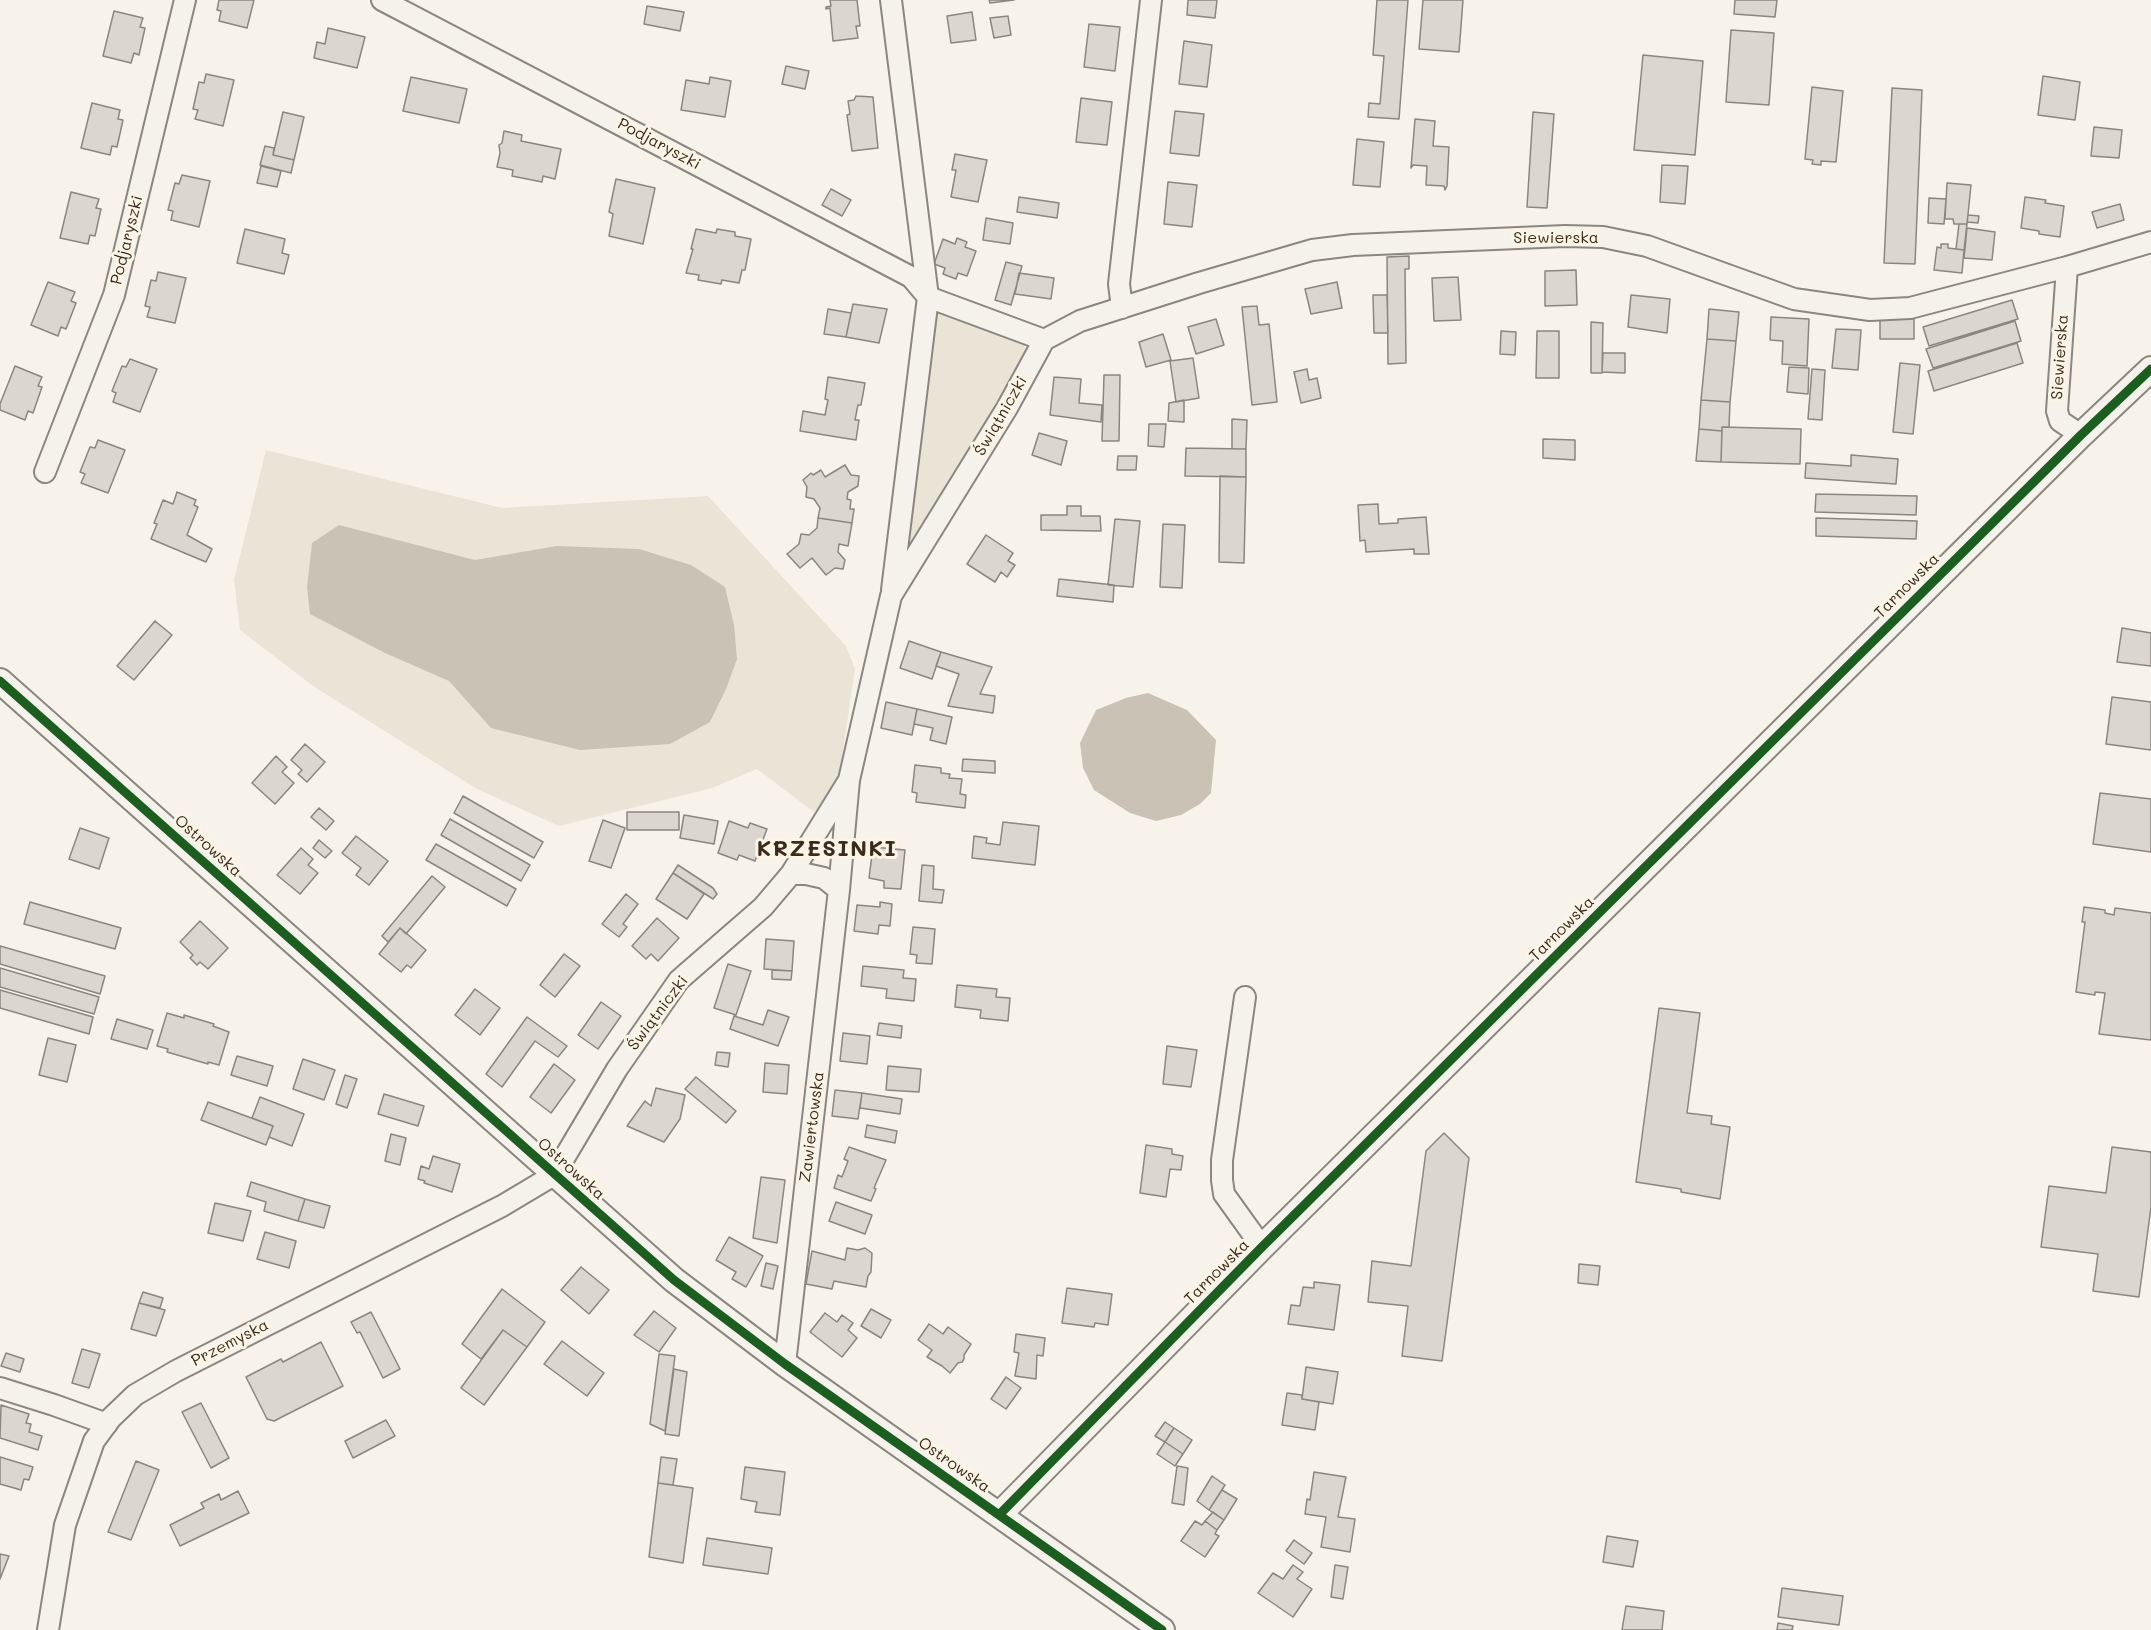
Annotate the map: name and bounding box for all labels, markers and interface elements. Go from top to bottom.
street label: Podjaryszki [614,114,704,174]
street label: Podjaryszki [107,193,147,287]
street label: Siewierska [1513,228,1599,248]
street label: Siewierska [2047,314,2073,400]
street label: Świątniczki [970,373,1032,459]
street label: Tarnowska [1871,550,1943,622]
street label: Ostrowska [170,811,246,881]
district label: KRZESINKI [757,836,897,862]
street label: Tarnowska [1526,893,1598,965]
street label: Świątniczki [624,972,692,1054]
street label: Zawiertowska [796,1071,828,1183]
street label: Ostrowska [533,1134,609,1204]
street label: Tarnowska [1181,1236,1253,1308]
street label: Przemyska [188,1315,272,1371]
street label: Ostrowska [914,1433,994,1497]

